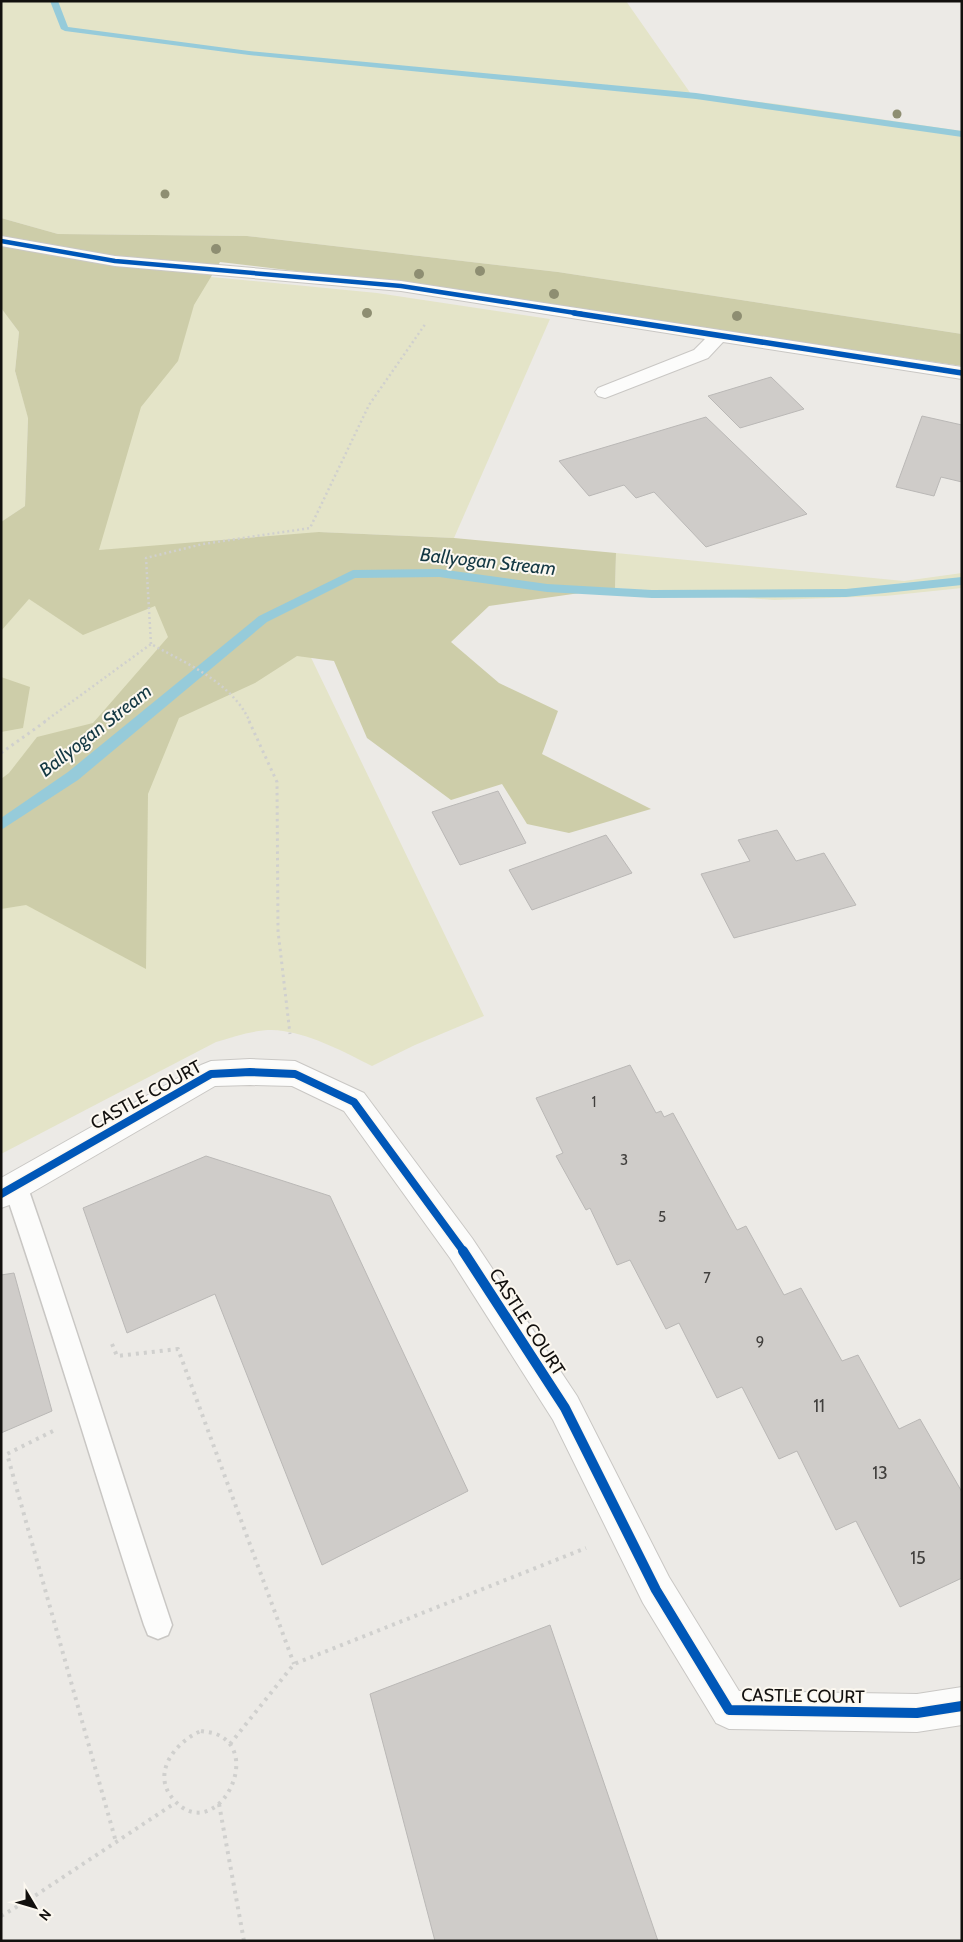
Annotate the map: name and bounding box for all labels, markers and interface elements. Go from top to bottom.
water label: Ballyogan Stream [419,543,557,580]
water label: Ballyogan Stream [34,679,156,781]
street label: CASTLE COURT [87,1055,206,1135]
house number: 1 [592,1093,596,1111]
house number: 3 [620,1151,628,1169]
house number: 5 [658,1208,666,1226]
street label: CASTLE COURT [484,1264,570,1380]
house number: 7 [703,1269,711,1287]
house number: 9 [756,1333,764,1351]
house number: 11 [813,1395,825,1417]
house number: 13 [872,1462,888,1484]
house number: 15 [910,1547,926,1569]
street label: CASTLE COURT [741,1684,865,1708]
north arrow [10,1882,60,1932]
text: N [35,1906,55,1924]

